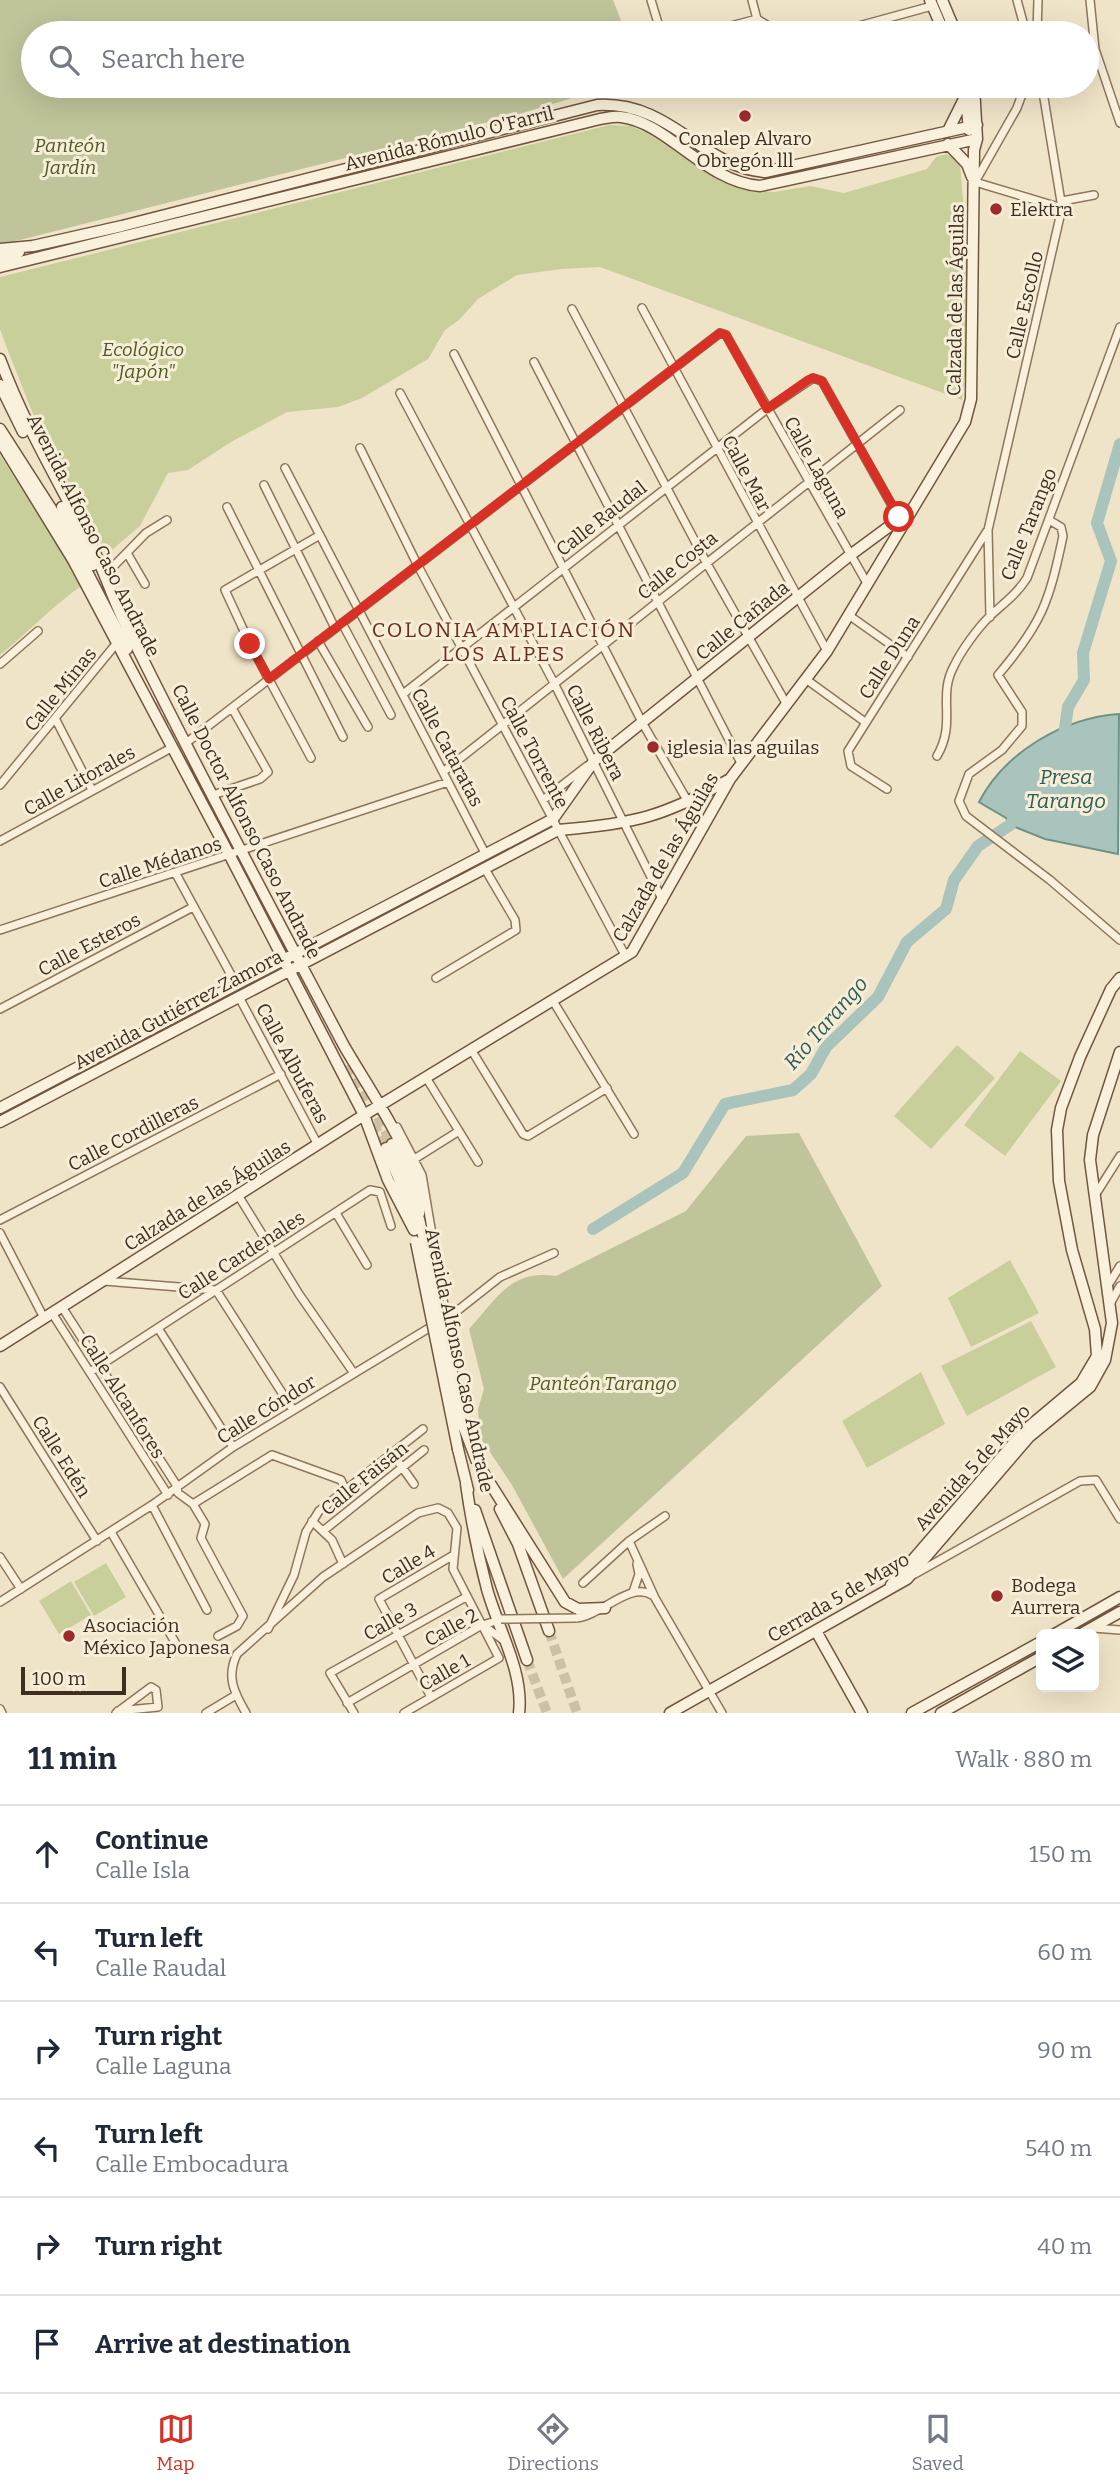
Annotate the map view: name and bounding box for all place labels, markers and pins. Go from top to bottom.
marker: Conalep Alvaro Obregón lll [737,108,753,124]
place label: Conalep Alvaro Obregón lll [678,127,812,172]
place label: Elektra [1010,198,1074,221]
marker: Elektra [988,201,1004,217]
place label: iglesia las aguilas [667,736,819,759]
marker: iglesia las aguilas [645,739,661,755]
place label: Bodega Aurrera [1011,1574,1081,1619]
marker: Bodega Aurrera [989,1588,1005,1604]
place label: Asociación México Japonesa [83,1614,230,1659]
marker: Asociación México Japonesa [61,1628,77,1644]

